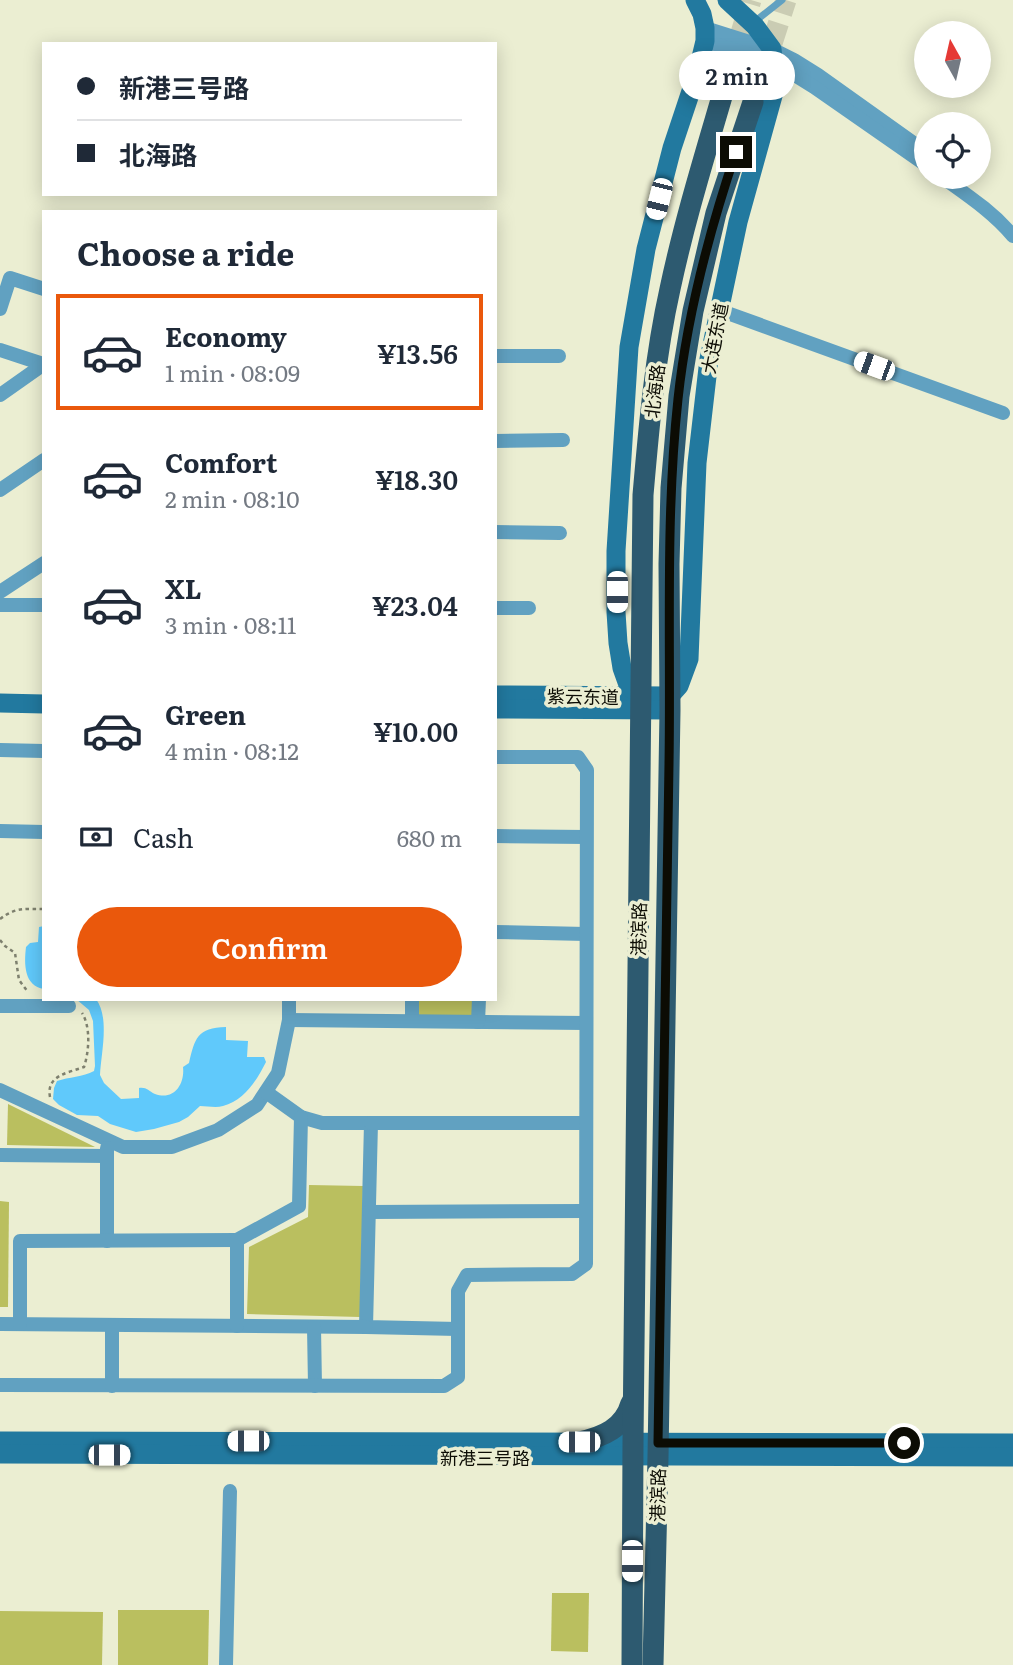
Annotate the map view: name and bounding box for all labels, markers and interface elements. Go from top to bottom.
north arrow [914,21,990,98]
map controls [914,21,991,189]
callout: 2 min [678,51,794,100]
text: 2 min [705,58,769,92]
text: 新港三号路 [119,67,249,106]
button: locate [914,112,991,189]
text: 北海路 [119,134,197,173]
route end [720,136,752,168]
car [644,176,675,222]
text: Choose a ride [77,228,294,276]
street label: 大连东道 [694,300,734,376]
text: Economy [165,316,287,355]
icon: car [81,321,144,384]
text: ¥13.56 [377,333,458,372]
car [851,349,898,383]
text: 1 min · 08:09 [165,355,300,389]
street label: 北海路 [637,363,671,419]
text: Comfort [165,442,277,481]
icon: car [81,447,144,510]
text: ¥18.30 [375,459,458,498]
text: 2 min · 08:10 [165,481,300,515]
text: XL [165,568,202,607]
car [607,571,628,613]
icon: car [81,573,144,636]
text: ¥23.04 [372,585,458,624]
text: 3 min · 08:11 [165,607,296,641]
street label: 紫云东道 [547,682,619,710]
text: Green [165,694,246,733]
icon: car [81,699,144,762]
text: ¥10.00 [373,711,458,750]
text: 4 min · 08:12 [165,733,299,767]
text: Cash [133,817,194,856]
icon: cash [77,818,115,856]
text: 680 m [397,820,462,854]
street label: 港滨路 [624,902,652,956]
button: Confirm [77,907,462,987]
route start [888,1427,920,1459]
car [228,1431,270,1452]
car [559,1432,601,1453]
street label: 新港三号路 [440,1444,530,1471]
car [89,1445,131,1466]
street label: 港滨路 [643,1468,671,1522]
car [622,1540,643,1582]

